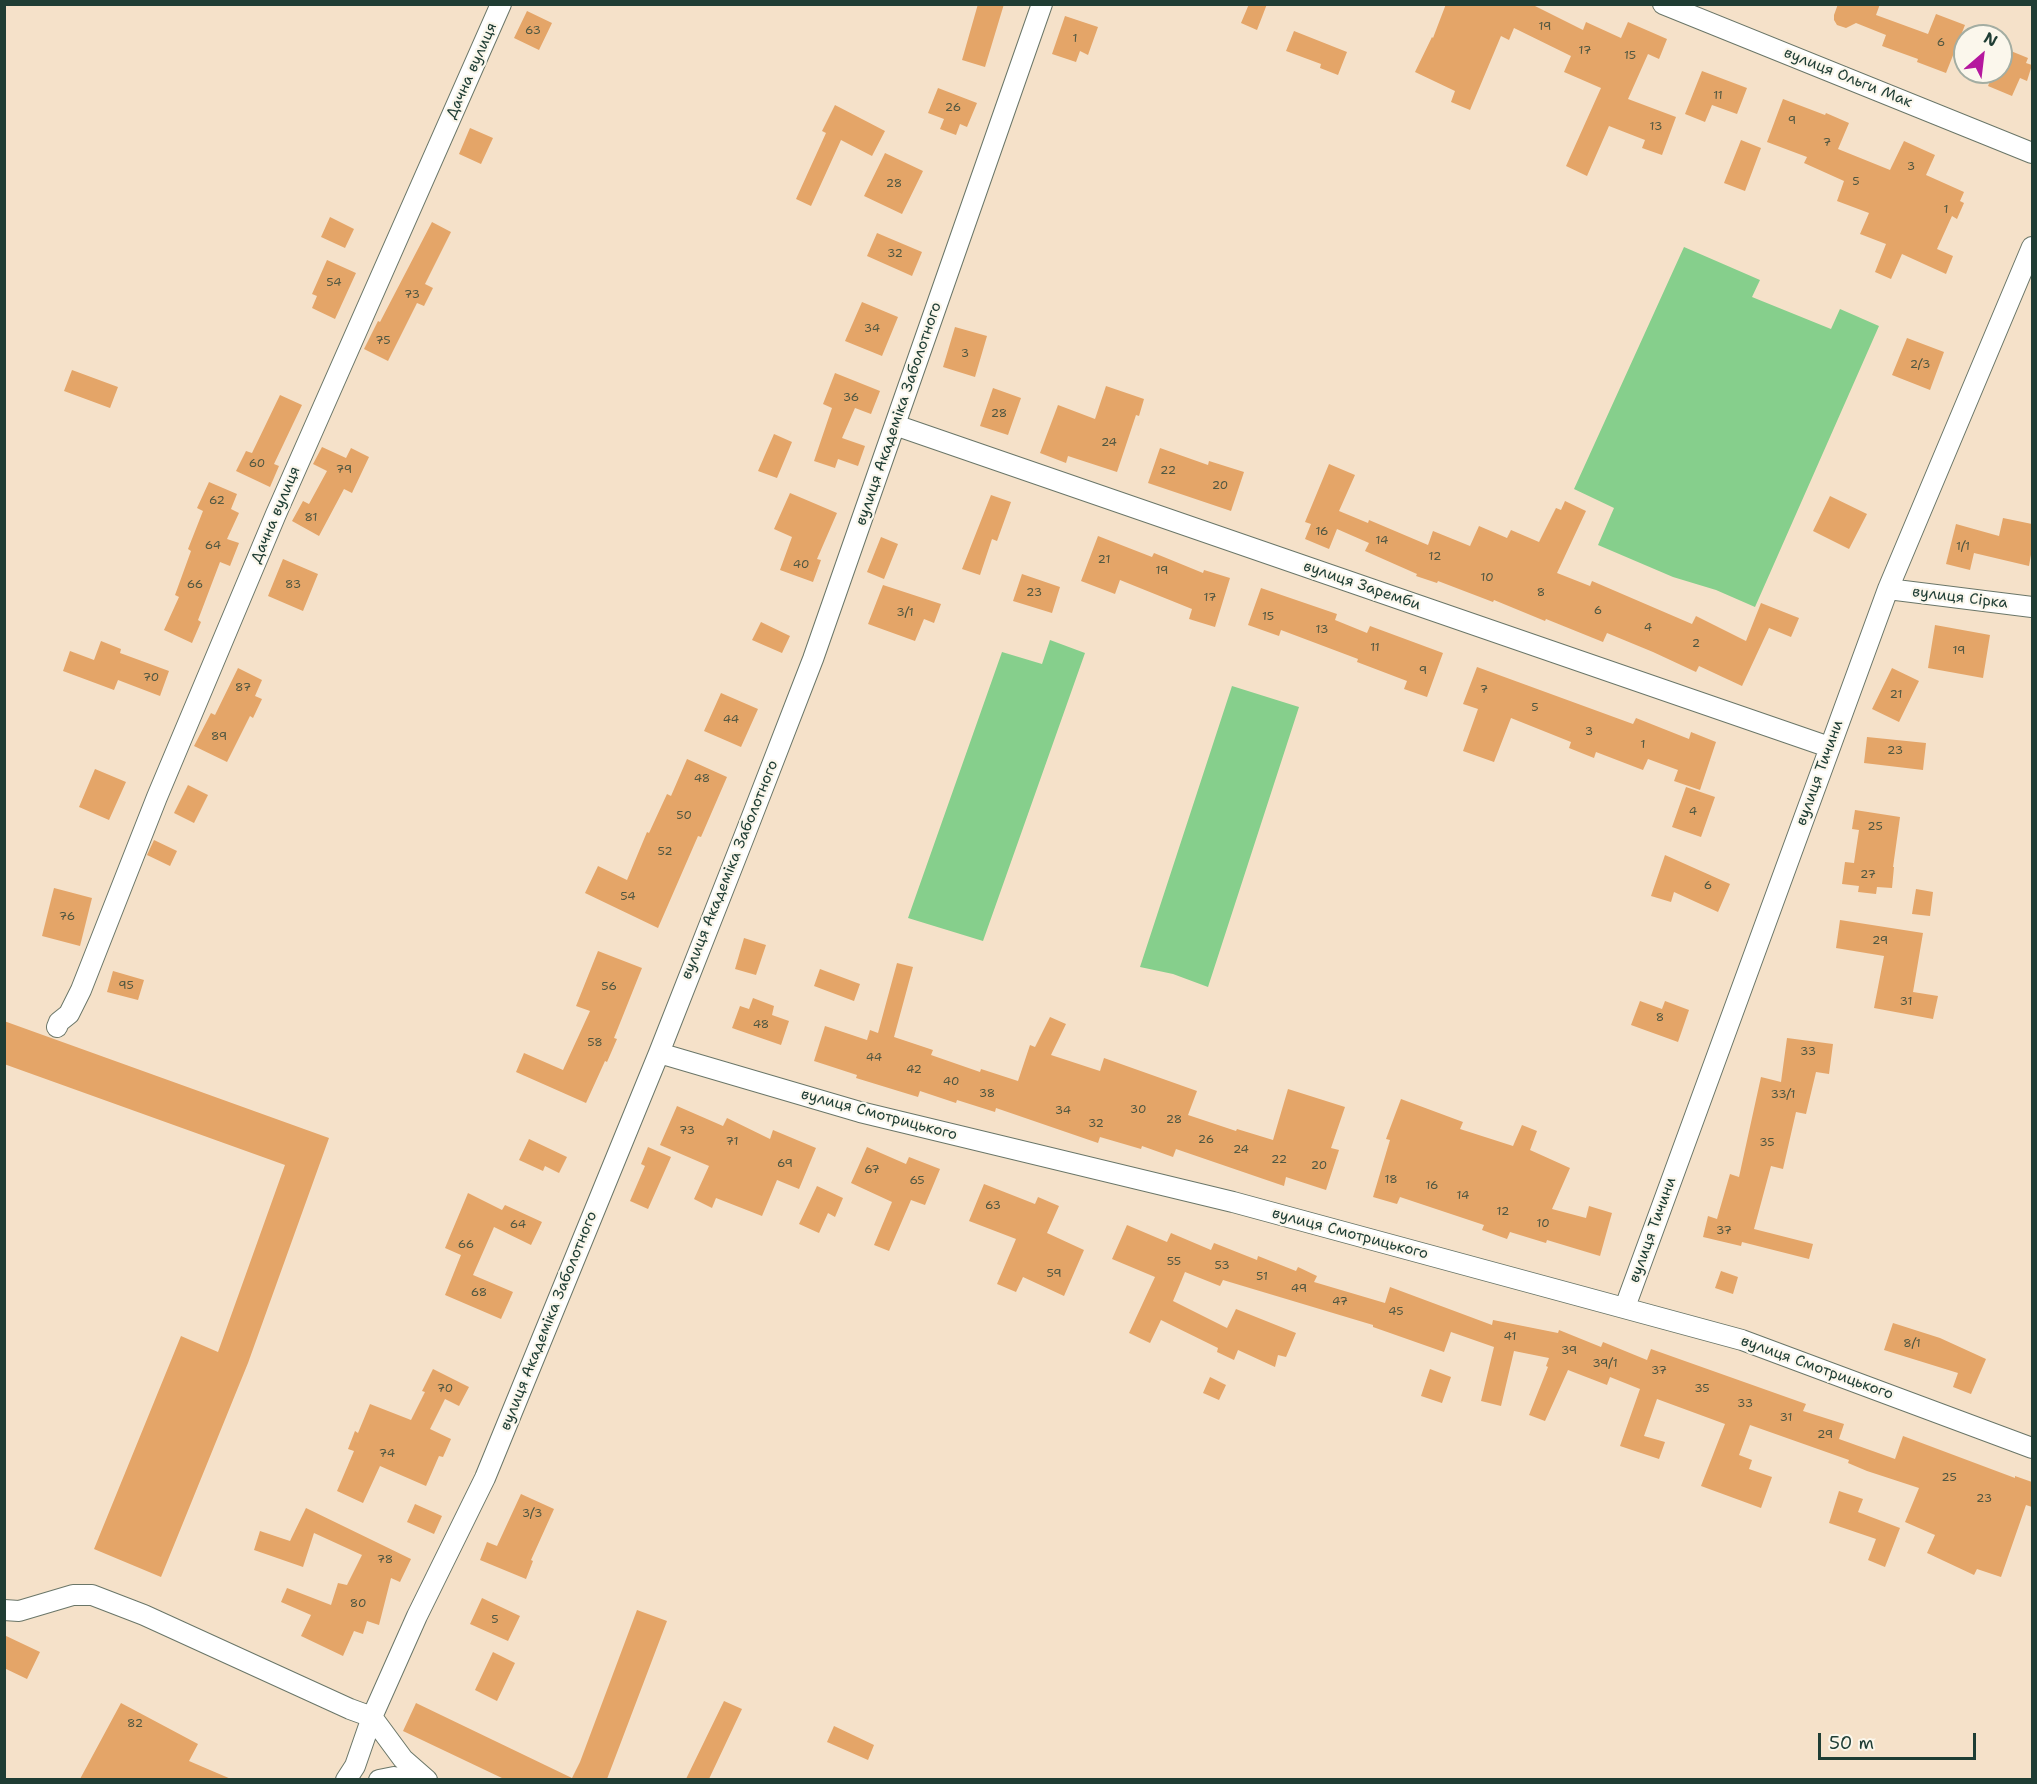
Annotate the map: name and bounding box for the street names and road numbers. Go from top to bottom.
street label: Дачна вулиця [443,20,501,122]
street label: вулиця Ольги Мак [1781,44,1915,112]
street label: вулиця Академіка Заболотного [852,300,946,528]
street label: Дачна вулиця [247,464,305,566]
street label: вулиця Заремби [1301,557,1423,615]
street label: вулиця Сірка [1911,583,2009,613]
street label: вулиця Тичини [1793,718,1847,828]
street label: вулиця Академіка Заболотного [678,758,782,982]
street label: вулиця Смотрицького [799,1085,959,1145]
street label: вулиця Тичини [1626,1175,1680,1285]
street label: вулиця Смотрицького [1270,1204,1430,1264]
street label: вулиця Академіка Заболотного [497,1209,601,1433]
street label: вулиця Смотрицького [1738,1332,1896,1404]

